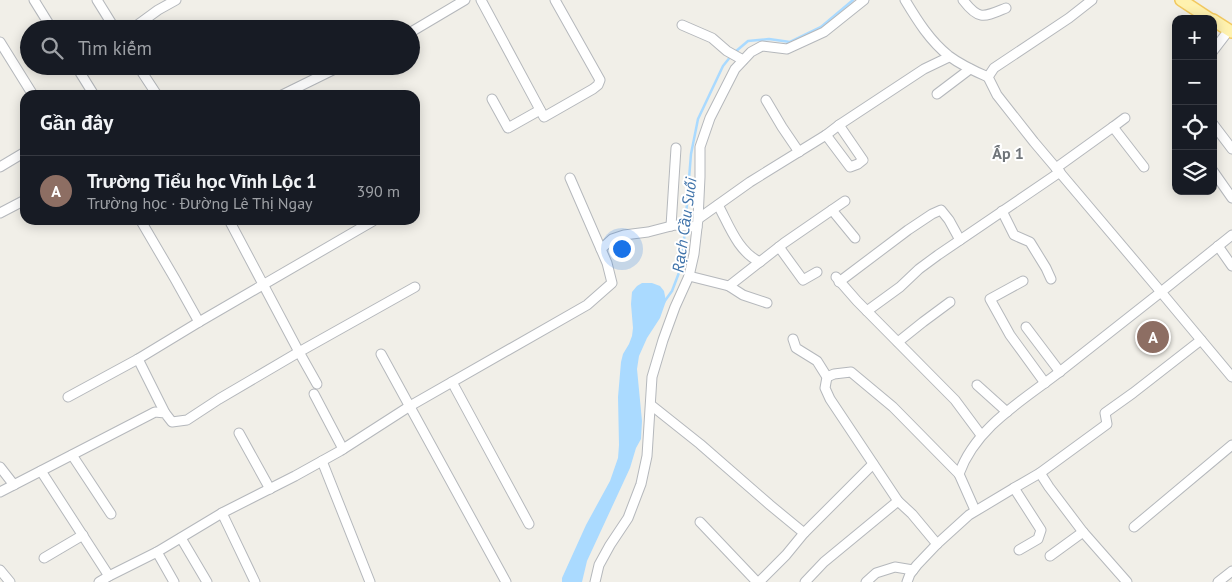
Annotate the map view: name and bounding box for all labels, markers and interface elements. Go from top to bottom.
map controls [1172,15,1217,195]
button: + [1172,15,1217,60]
search box [20,20,420,75]
icon: search [38,34,66,62]
text: Tìm kiếm [78,36,152,60]
button: − [1172,60,1217,105]
button: locate [1172,105,1217,150]
text: Gần đây [40,109,113,136]
district label: Ấp 1 [992,143,1024,163]
button: layers [1172,150,1217,195]
text: Trường Tiểu học Vĩnh Lộc 1 [87,169,317,193]
water label: Rạch Cầu Suối [667,175,701,274]
text: A [51,181,61,201]
text: 390 m [357,181,400,201]
text: Trường học · Đường Lê Thị Ngay [87,193,313,213]
your location [609,236,635,262]
pin: A [1137,318,1169,356]

